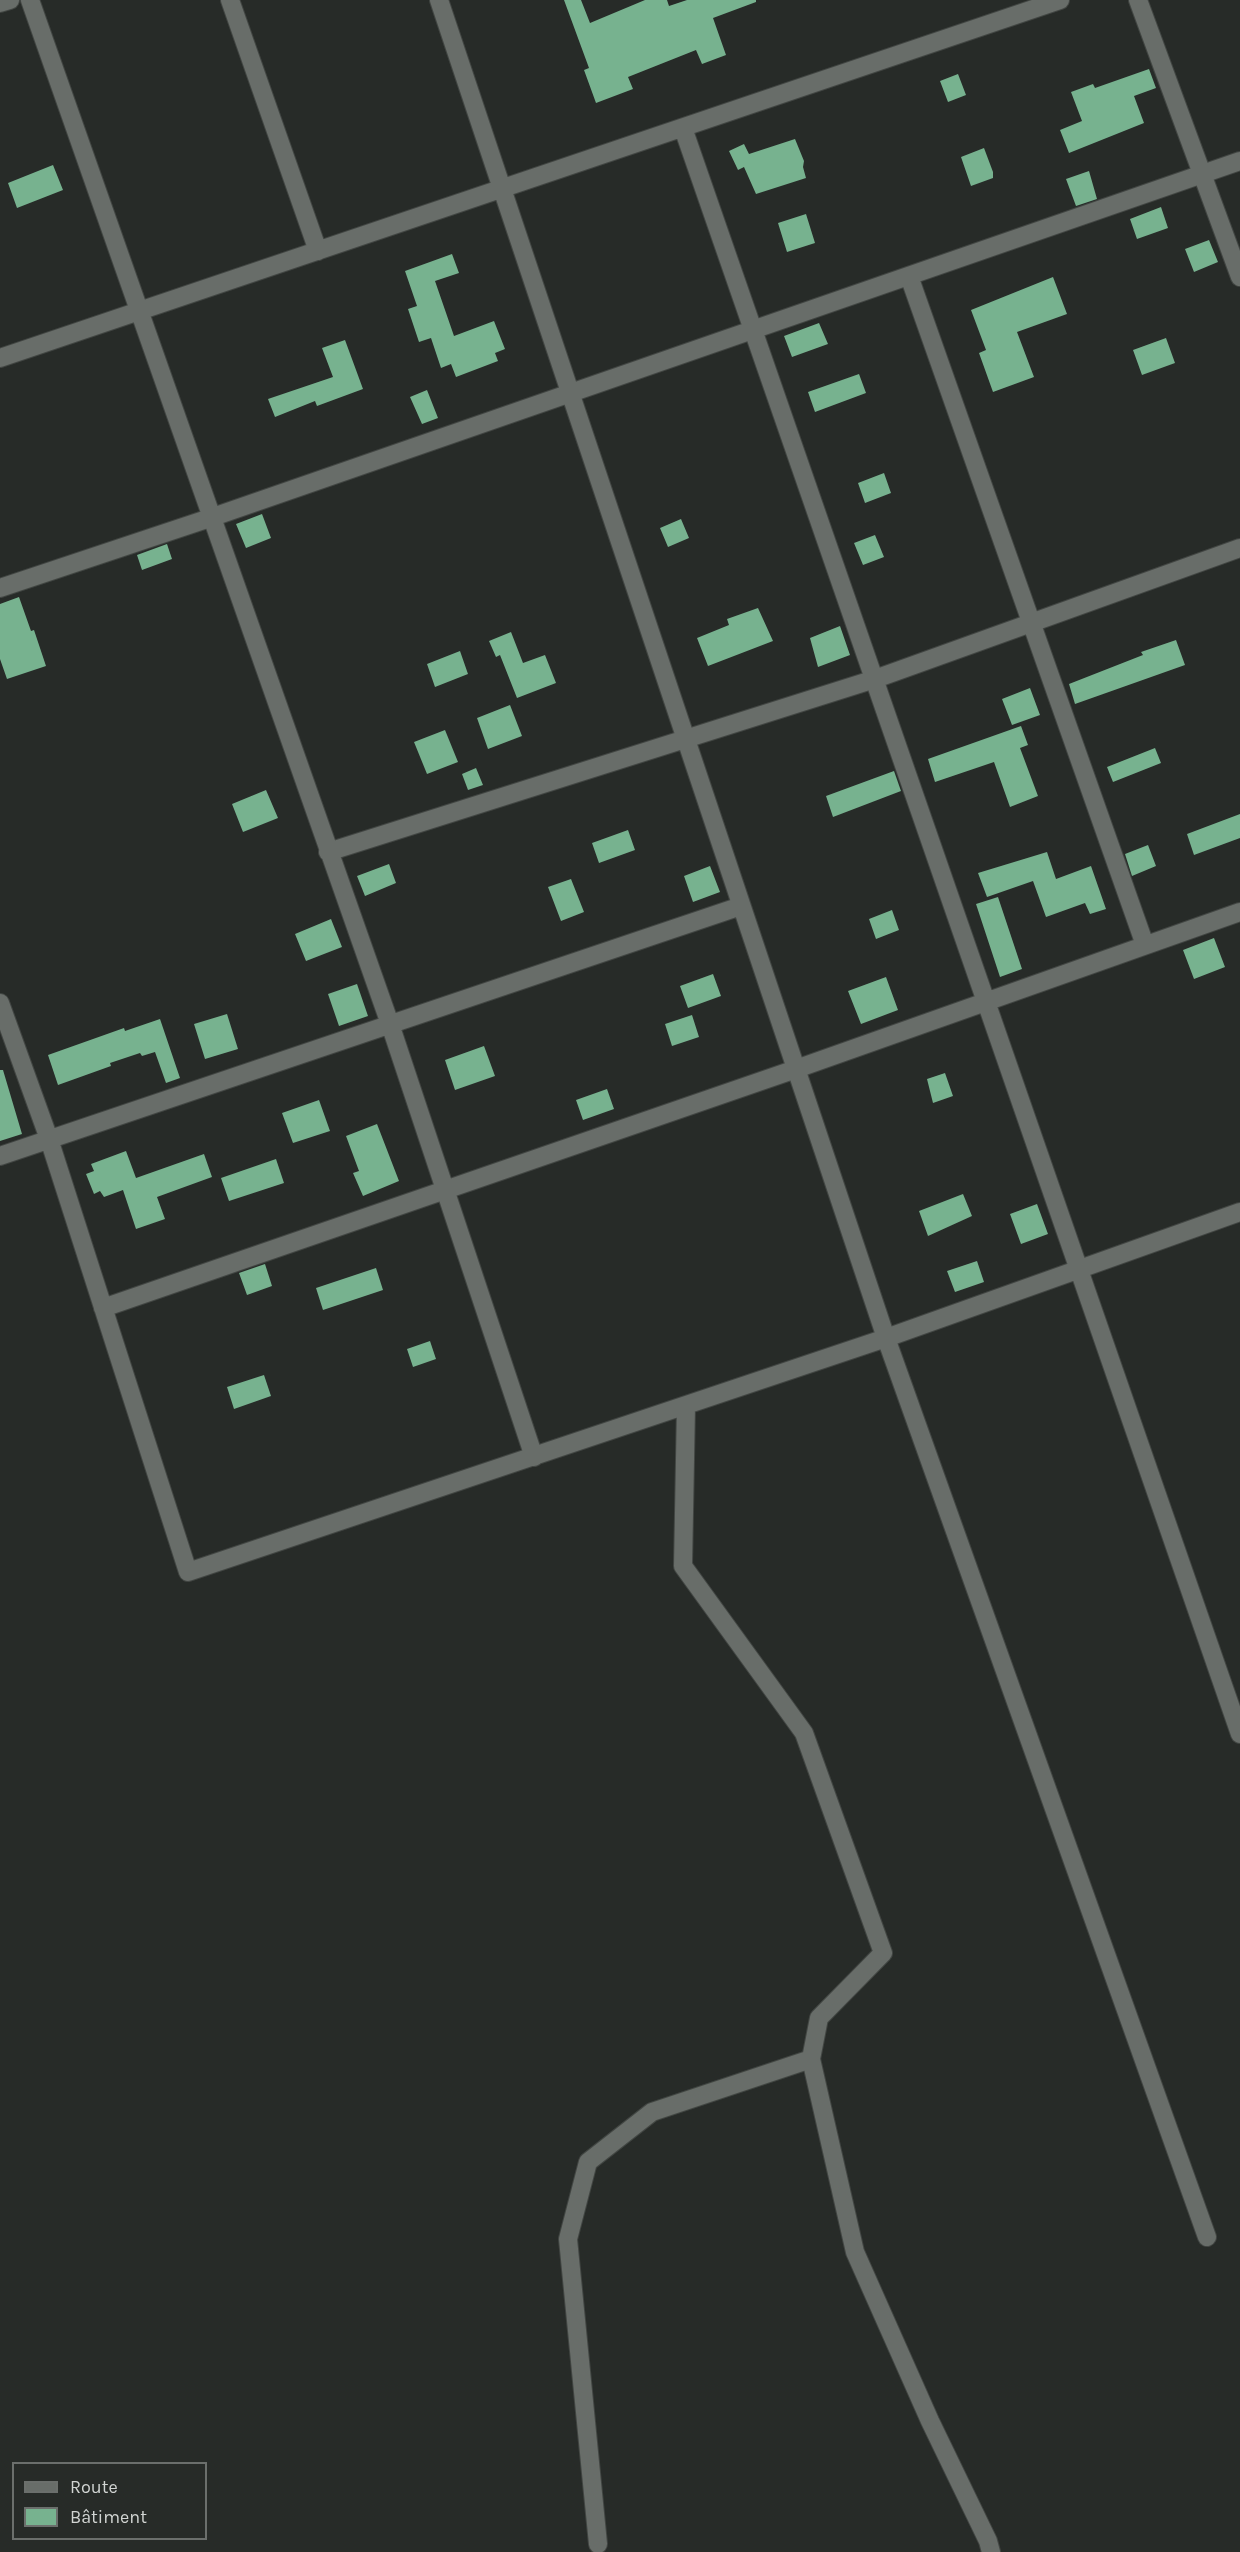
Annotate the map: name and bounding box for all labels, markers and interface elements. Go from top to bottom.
legend [12,2462,207,2540]
text: Route [70,2476,118,2498]
text: Bâtiment [70,2506,147,2528]

